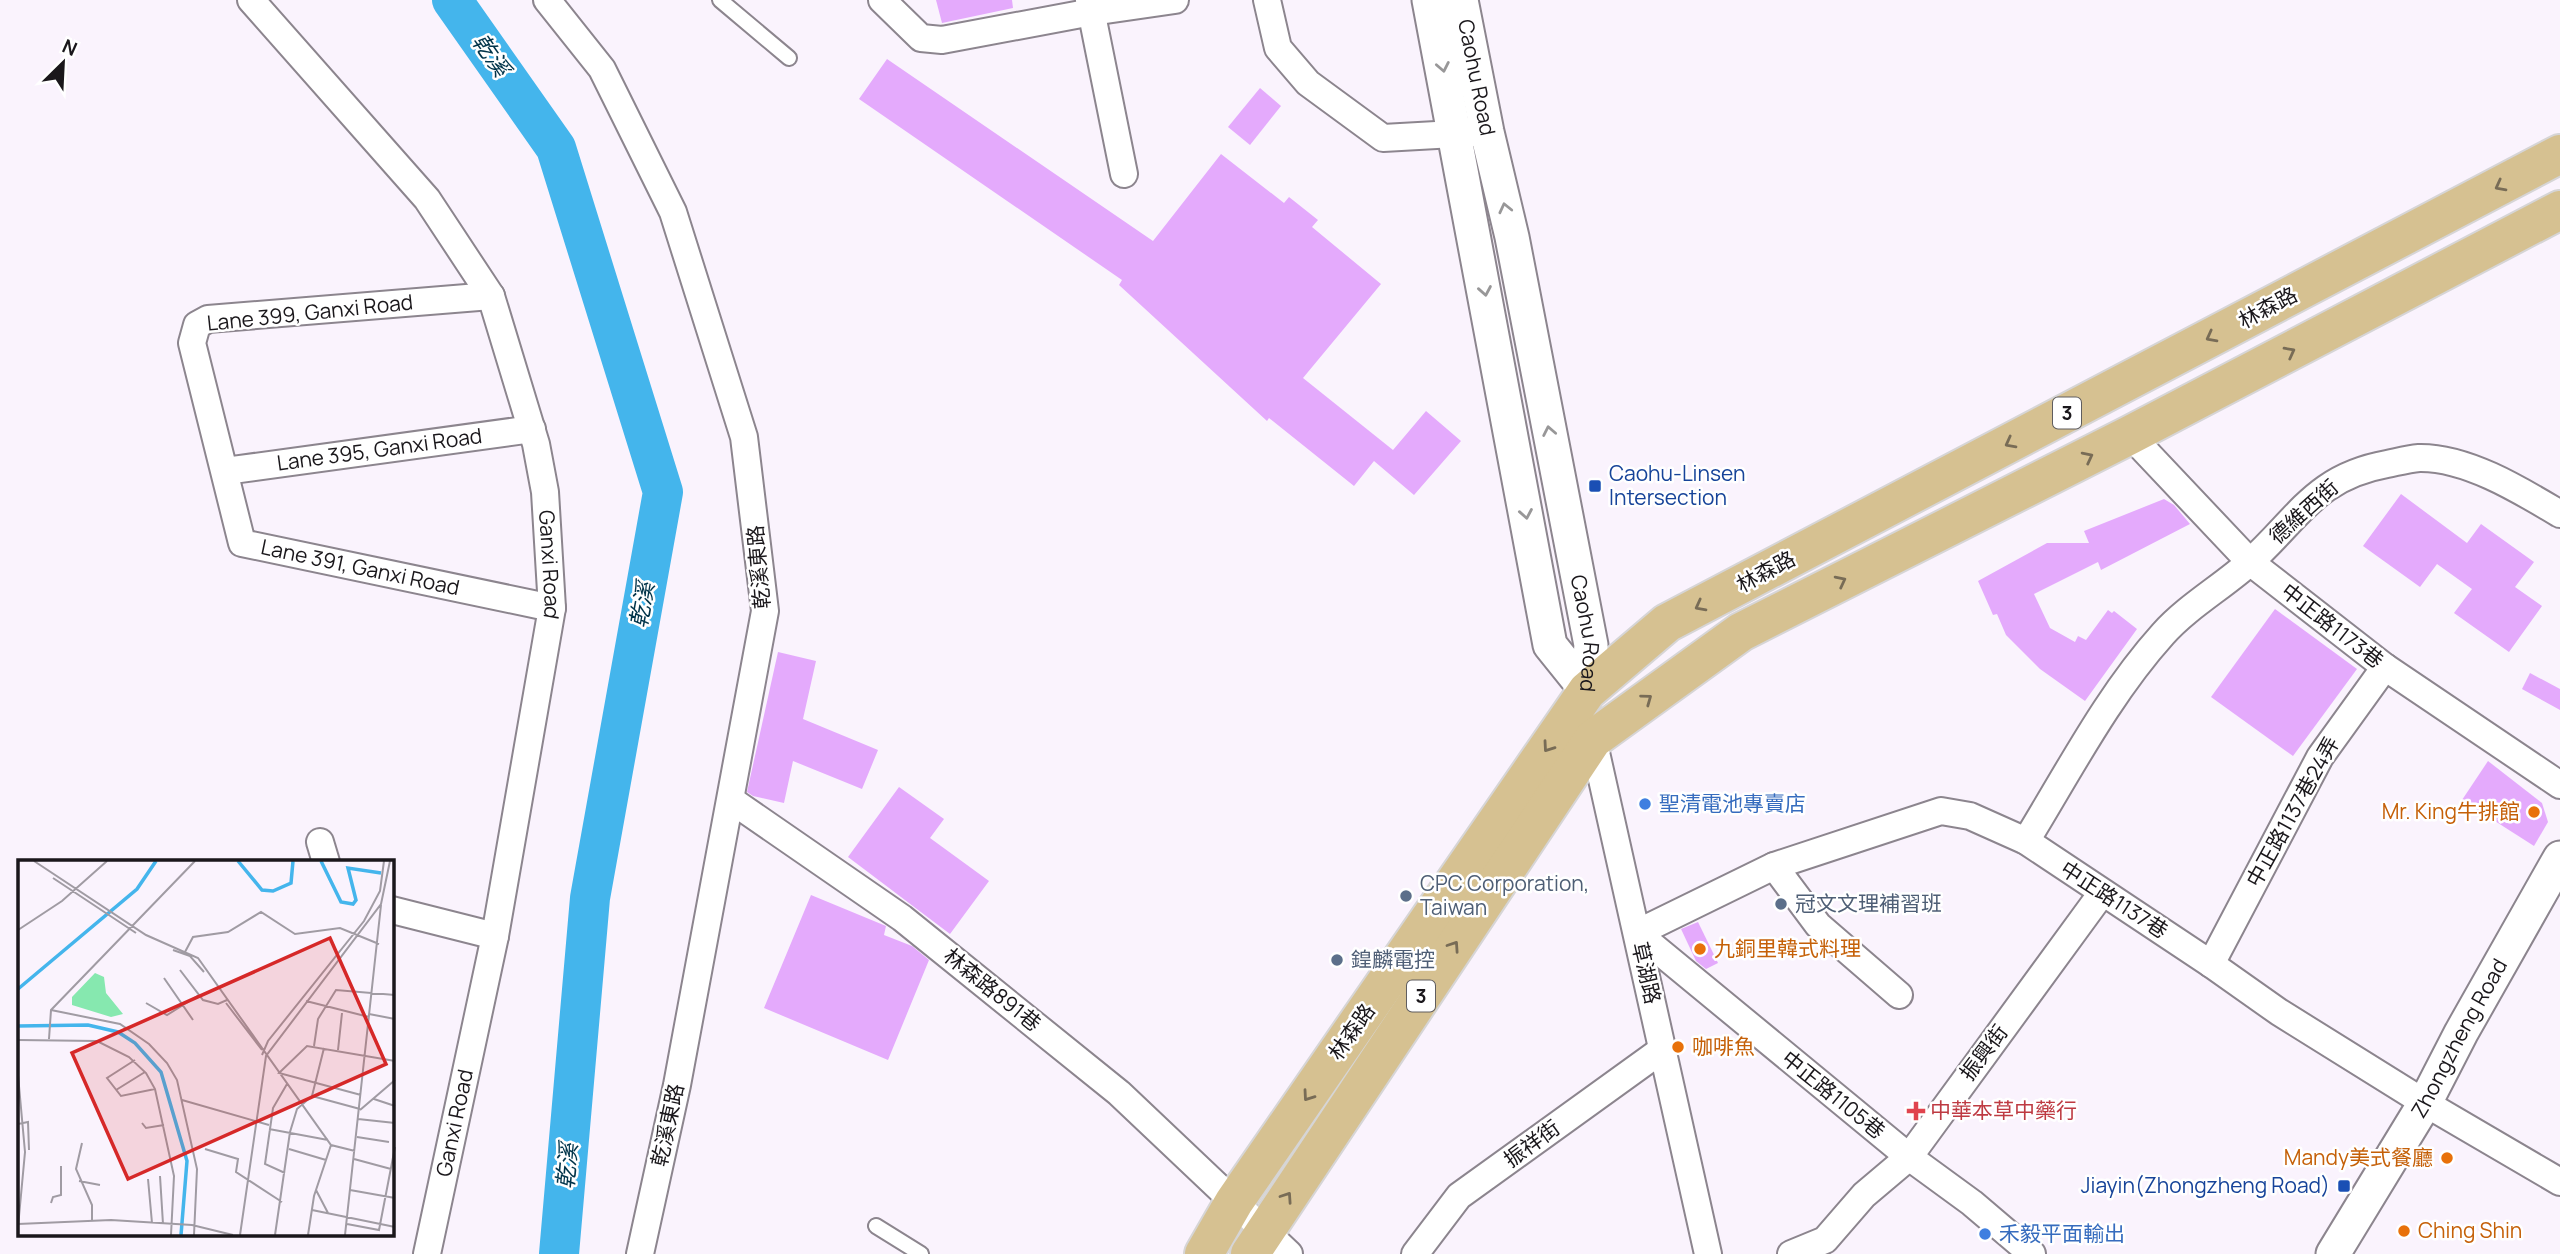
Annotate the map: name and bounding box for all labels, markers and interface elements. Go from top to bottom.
street label: Caohu Road [1452,17,1502,138]
water label: 乾溪 [466,26,520,85]
north arrow [28,28,98,98]
text: N [58,33,81,62]
one-way arrow [1434,61,1449,73]
one-way arrow [2494,178,2507,191]
one-way arrow [1498,202,1513,214]
street label: 林森路 [2233,280,2302,334]
one-way arrow [1477,285,1492,296]
street label: Lane 399, Ganxi Road [205,287,414,337]
one-way arrow [2206,329,2219,343]
one-way arrow [2283,346,2295,360]
road number: 3 [2053,398,2081,428]
street label: Lane 395, Ganxi Road [275,421,484,477]
one-way arrow [1542,425,1557,437]
one-way arrow [2005,435,2017,448]
one-way arrow [2081,451,2093,465]
place label: Caohu-Linsen Intersection [1609,459,1745,511]
street label: 德維西街 [2263,473,2344,550]
marker: Caohu-Linsen Intersection [1587,478,1603,494]
one-way arrow [1517,508,1532,520]
street label: Ganxi Road [533,509,567,621]
street label: 乾溪東路 [740,524,776,610]
street label: Lane 391, Ganxi Road [259,532,462,601]
street label: 林森路 [1731,544,1800,598]
street label: Caohu Road [1565,572,1606,693]
water label: 乾溪 [621,576,661,630]
one-way arrow [1834,576,1847,590]
street label: 中正路1173巷 [2276,576,2390,674]
one-way arrow [1695,597,1707,611]
one-way arrow [1640,695,1652,707]
street label: 中正路1137巷24弄 [2239,731,2345,892]
one-way arrow [1544,739,1556,752]
place label: 聖清電池專賣店 [1659,789,1806,817]
marker: 聖清電池專賣店 [1637,796,1653,812]
place label: Mr. King牛排館 [2382,797,2520,825]
marker: Mr. King牛排館 [2526,804,2542,820]
street label: 中正路1137巷 [2056,854,2174,944]
inset map [18,860,394,1236]
place label: CPC Corporation, Taiwan [1420,869,1589,921]
marker: CPC Corporation, Taiwan [1398,888,1414,904]
place label: 冠文文理補習班 [1795,889,1942,917]
marker: 冠文文理補習班 [1773,896,1789,912]
place label: 九銅里韓式料理 [1714,934,1861,962]
street label: 草湖路 [1626,939,1668,1007]
street label: 林森路891巷 [938,941,1047,1037]
one-way arrow [1446,941,1459,954]
marker: 九銅里韓式料理 [1692,941,1708,957]
place label: 鍠麟電控 [1351,945,1435,973]
marker: 鍠麟電控 [1329,952,1345,968]
street label: Zhongzheng Road [2404,953,2513,1123]
road number: 3 [1407,980,1435,1012]
street label: 林森路 [1322,998,1381,1065]
street label: 振興街 [1953,1019,2013,1086]
place label: 咖啡魚 [1692,1032,1755,1060]
marker: 咖啡魚 [1670,1039,1686,1055]
street label: 中正路1105巷 [1776,1044,1891,1145]
street label: Ganxi Road [429,1067,479,1179]
street label: 乾溪東路 [645,1081,689,1169]
one-way arrow [1304,1088,1316,1101]
place label: 中華本草中藥行 [1930,1096,2077,1124]
marker: 中華本草中藥行 [1908,1103,1924,1119]
street label: 振祥街 [1498,1113,1565,1173]
water label: 乾溪 [548,1139,584,1190]
place label: Mandy美式餐廳 [2284,1143,2433,1171]
marker: Mandy美式餐廳 [2439,1150,2455,1166]
place label: Jiayin(Zhongzheng Road) [2081,1171,2330,1199]
marker: Jiayin(Zhongzheng Road) [2336,1178,2352,1194]
one-way arrow [1279,1192,1291,1205]
place label: Ching Shin [2418,1216,2522,1244]
place label: 禾毅平面輸出 [1999,1219,2125,1247]
marker: Ching Shin [2396,1223,2412,1239]
marker: 禾毅平面輸出 [1977,1226,1993,1242]

